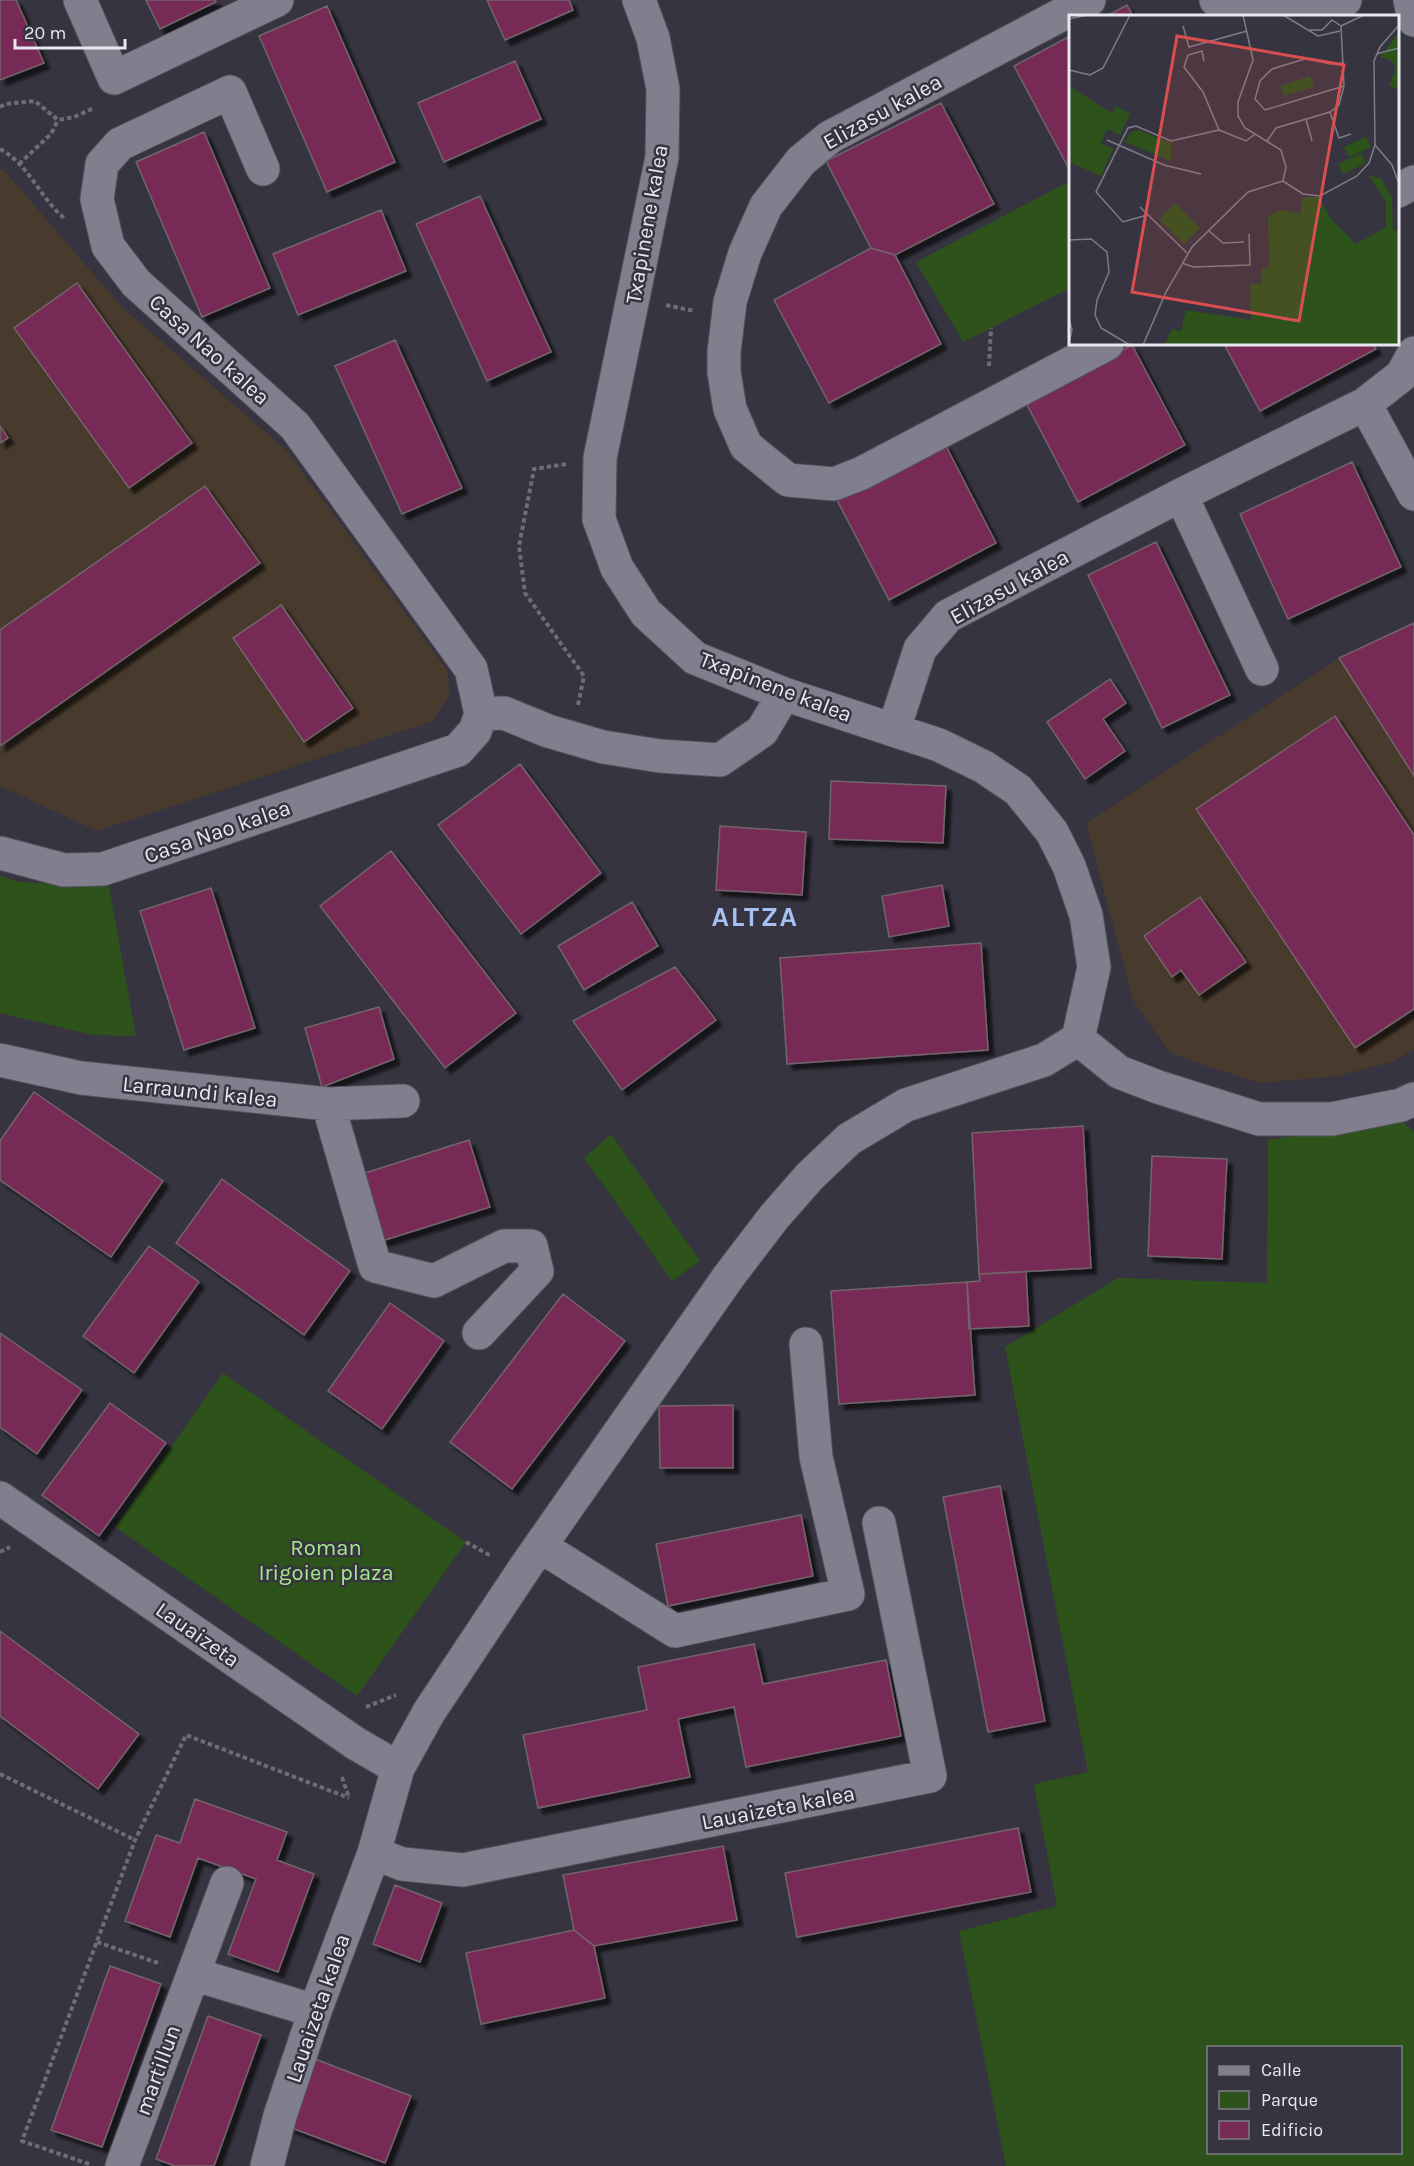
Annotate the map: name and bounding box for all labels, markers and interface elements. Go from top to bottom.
scale bar [15,12,124,50]
inset map [1069,15,1399,345]
text: 20 m [24,22,66,44]
street label: Elizasu kalea [819,69,946,155]
street label: Txapinene kalea [620,143,674,306]
street label: Casa Nao kalea [144,289,275,411]
street label: Elizasu kalea [946,544,1073,630]
street label: Txapinene kalea [696,646,855,728]
street label: Casa Nao kalea [141,795,294,869]
district label: ALTZA [711,900,799,933]
street label: Larraundi kalea [121,1071,279,1113]
park label: Roman Irigoien plaza [258,1535,394,1586]
street label: Lauaizeta [150,1596,244,1673]
street label: Lauaizeta kalea [699,1780,857,1836]
street label: Lauaizeta kalea [280,1930,356,2086]
street label: martillun [130,2022,186,2119]
legend [1207,2046,1402,2154]
text: Calle [1261,2059,1301,2081]
text: Parque [1261,2089,1318,2111]
text: Edificio [1261,2119,1323,2141]

